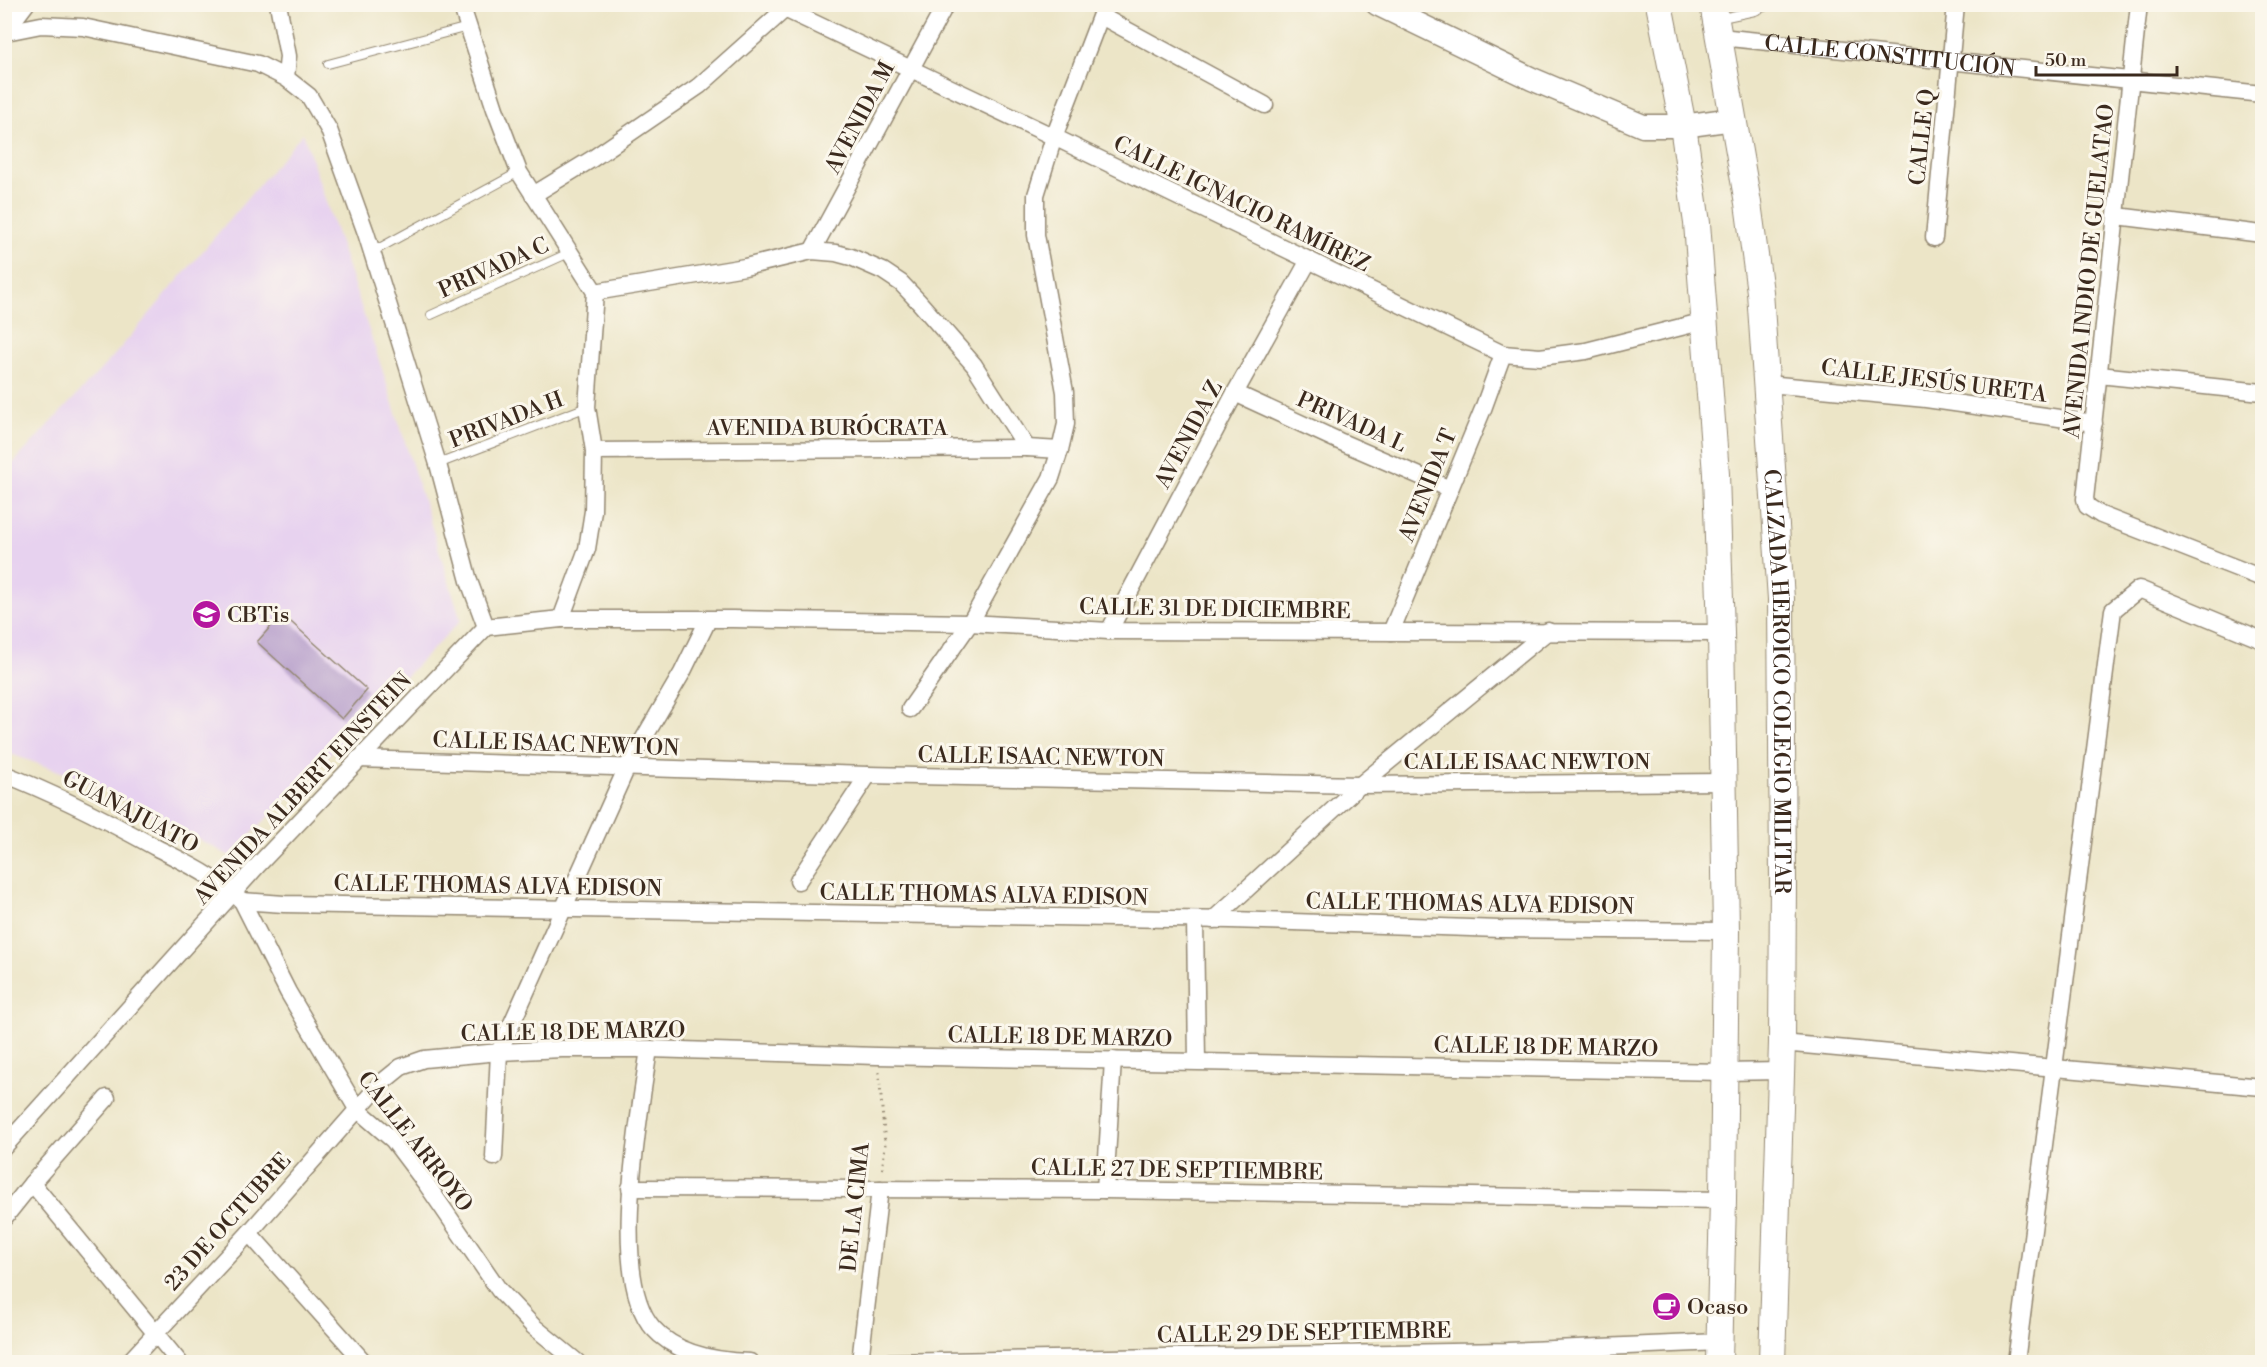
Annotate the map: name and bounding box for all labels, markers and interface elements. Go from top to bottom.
street label: CALLE CONSTITUCIÓN [1763,30,2017,83]
scale bar [2036,39,2177,77]
text: 50 m [2045,49,2087,72]
street label: AVENIDA M [819,56,901,179]
street label: CALLE Q [1904,88,1941,187]
street label: AVENIDA INDIO DE GUELATAO [2058,103,2120,441]
street label: CALLE IGNACIO RAMÍREZ [1109,129,1374,278]
street label: PRIVADA C [434,232,553,305]
street label: CALLE JESÚS URETA [1819,352,2049,409]
street label: AVENIDA Z [1149,376,1229,494]
street label: PRIVADA H [446,386,568,455]
street label: PRIVADA L [1292,386,1410,459]
street label: AVENIDA BURÓCRATA [705,413,949,442]
street label: AVENIDA T [1393,425,1463,547]
street label: CALZADA HEROICO COLEGIO MILITAR [1757,468,1795,895]
street label: CALLE 31 DE DICIEMBRE [1079,594,1351,625]
school or university icon: CBTis [190,598,222,630]
place label: CBTis [227,602,289,629]
street label: AVENIDA ALBERT EINSTEIN [188,667,418,911]
street label: CALLE ISAAC NEWTON [432,727,680,762]
street label: CALLE ISAAC NEWTON [917,742,1165,773]
street label: CALLE ISAAC NEWTON [1404,749,1651,776]
street label: GUANAJUATO [57,765,203,860]
street label: CALLE THOMAS ALVA EDISON [333,870,663,903]
street label: CALLE THOMAS ALVA EDISON [819,879,1149,912]
street label: CALLE THOMAS ALVA EDISON [1305,888,1635,921]
street label: CALLE 18 DE MARZO [460,1017,686,1048]
street label: CALLE 18 DE MARZO [947,1022,1173,1053]
street label: CALLE 18 DE MARZO [1433,1032,1659,1063]
street label: CALLE ARROYO [351,1066,478,1218]
street label: DE LA CIMA [835,1140,876,1273]
street label: 23 DE OCTUBRE [159,1148,297,1296]
street label: CALLE 27 DE SEPTIEMBRE [1031,1154,1323,1187]
cafe icon: Ocaso [1650,1290,1682,1322]
place label: Ocaso [1687,1294,1748,1321]
street label: CALLE 29 DE SEPTIEMBRE [1157,1317,1451,1350]

